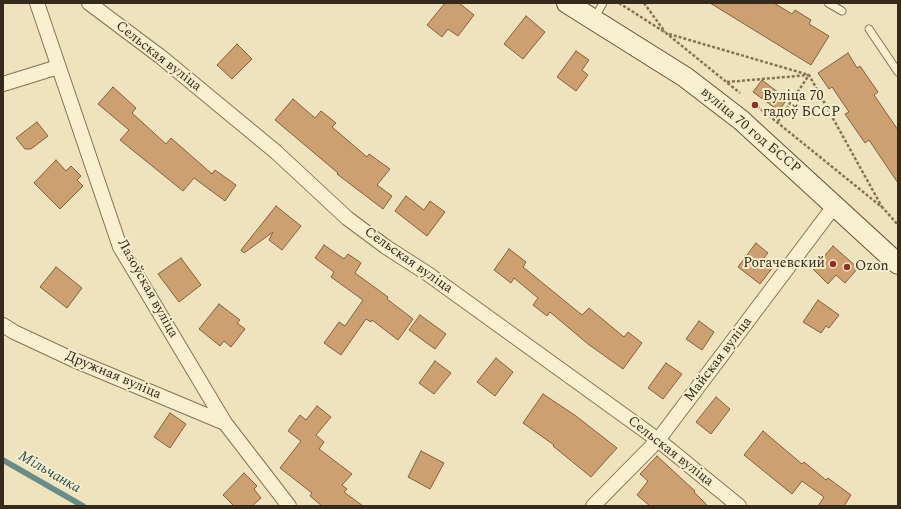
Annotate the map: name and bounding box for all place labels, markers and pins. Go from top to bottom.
place label: Вуліца 70 гадоў БССР [763,89,840,122]
marker: Вуліца 70 гадоў БССР [750,100,760,110]
place label: Рогачевский [743,256,825,272]
marker: Рогачевский [828,259,838,269]
place label: Ozon [855,259,889,275]
marker: Ozon [842,262,852,272]

